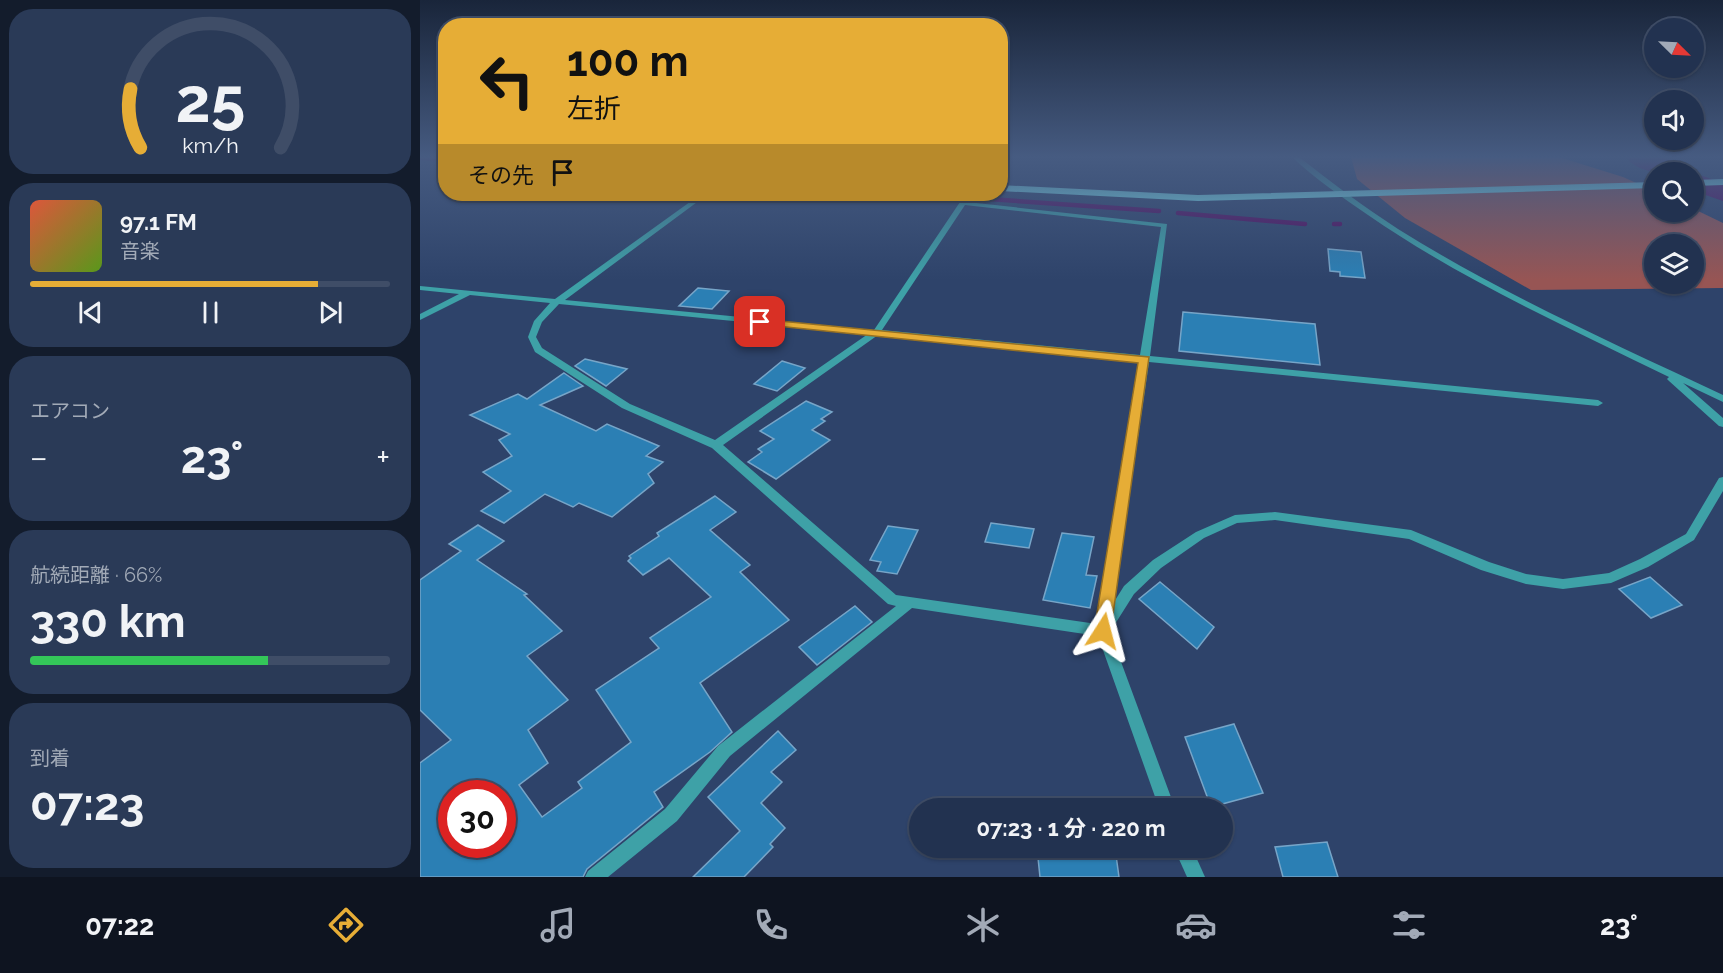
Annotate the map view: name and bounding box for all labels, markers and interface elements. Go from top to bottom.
north arrow [1644,18,1704,78]
map controls [1644,18,1704,294]
text: 100 m [567,37,689,86]
icon: left [468,42,546,120]
text: 25 [175,63,245,137]
button: sound [1644,90,1704,150]
text: 左折 [567,93,621,124]
text: km/h [182,134,238,159]
icon: arrive [546,156,579,189]
text: その先 [468,162,534,188]
button: search [1644,162,1704,222]
text: 97.1 FM [120,209,197,235]
button: layers [1644,234,1704,294]
text: 音楽 [120,239,160,263]
icon: previous [74,296,107,329]
icon: pause [194,296,227,329]
icon: next [314,296,347,329]
pin [734,296,785,347]
icon: arrive [743,305,776,338]
text: エアコン [30,399,110,423]
text: 23° [181,431,243,484]
text: − [30,438,48,477]
text: + [376,438,390,477]
text: 航続距離 · 66% [30,563,162,587]
text: 330 km [30,595,186,648]
position arrow [1071,599,1135,663]
text: 到着 [30,746,70,770]
text: 07:23 [30,778,144,831]
speed limit sign: 30 [438,780,516,858]
text: 07:23 · 1 分 · 220 m [976,815,1166,841]
icon: directions [325,904,367,946]
icon: music [537,904,579,946]
icon: phone [750,904,792,946]
icon: climate [962,904,1004,946]
icon: car [1175,904,1217,946]
icon: filters [1388,904,1430,946]
text: 07:22 [85,910,154,941]
text: 23° [1600,910,1638,941]

